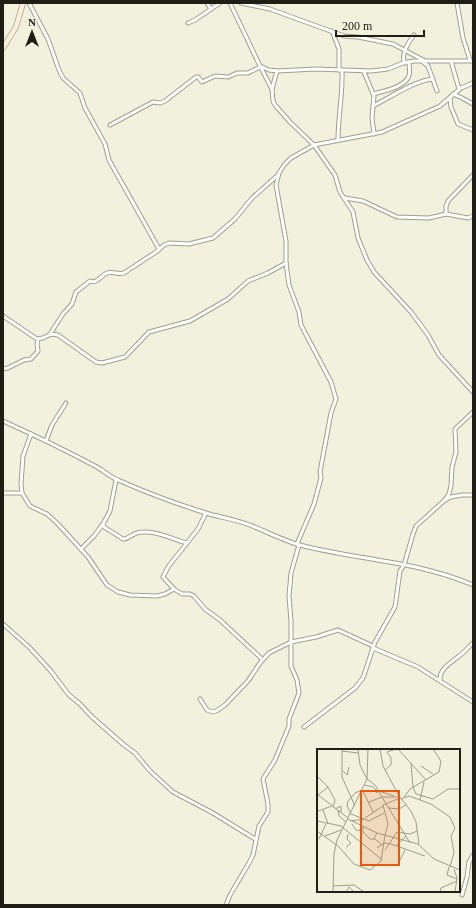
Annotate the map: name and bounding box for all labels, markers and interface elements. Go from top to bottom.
north arrow [12,12,52,52]
scale bar [336,12,424,38]
text: N [28,16,36,28]
text: 200 m [342,19,373,33]
inset map [317,749,460,892]

